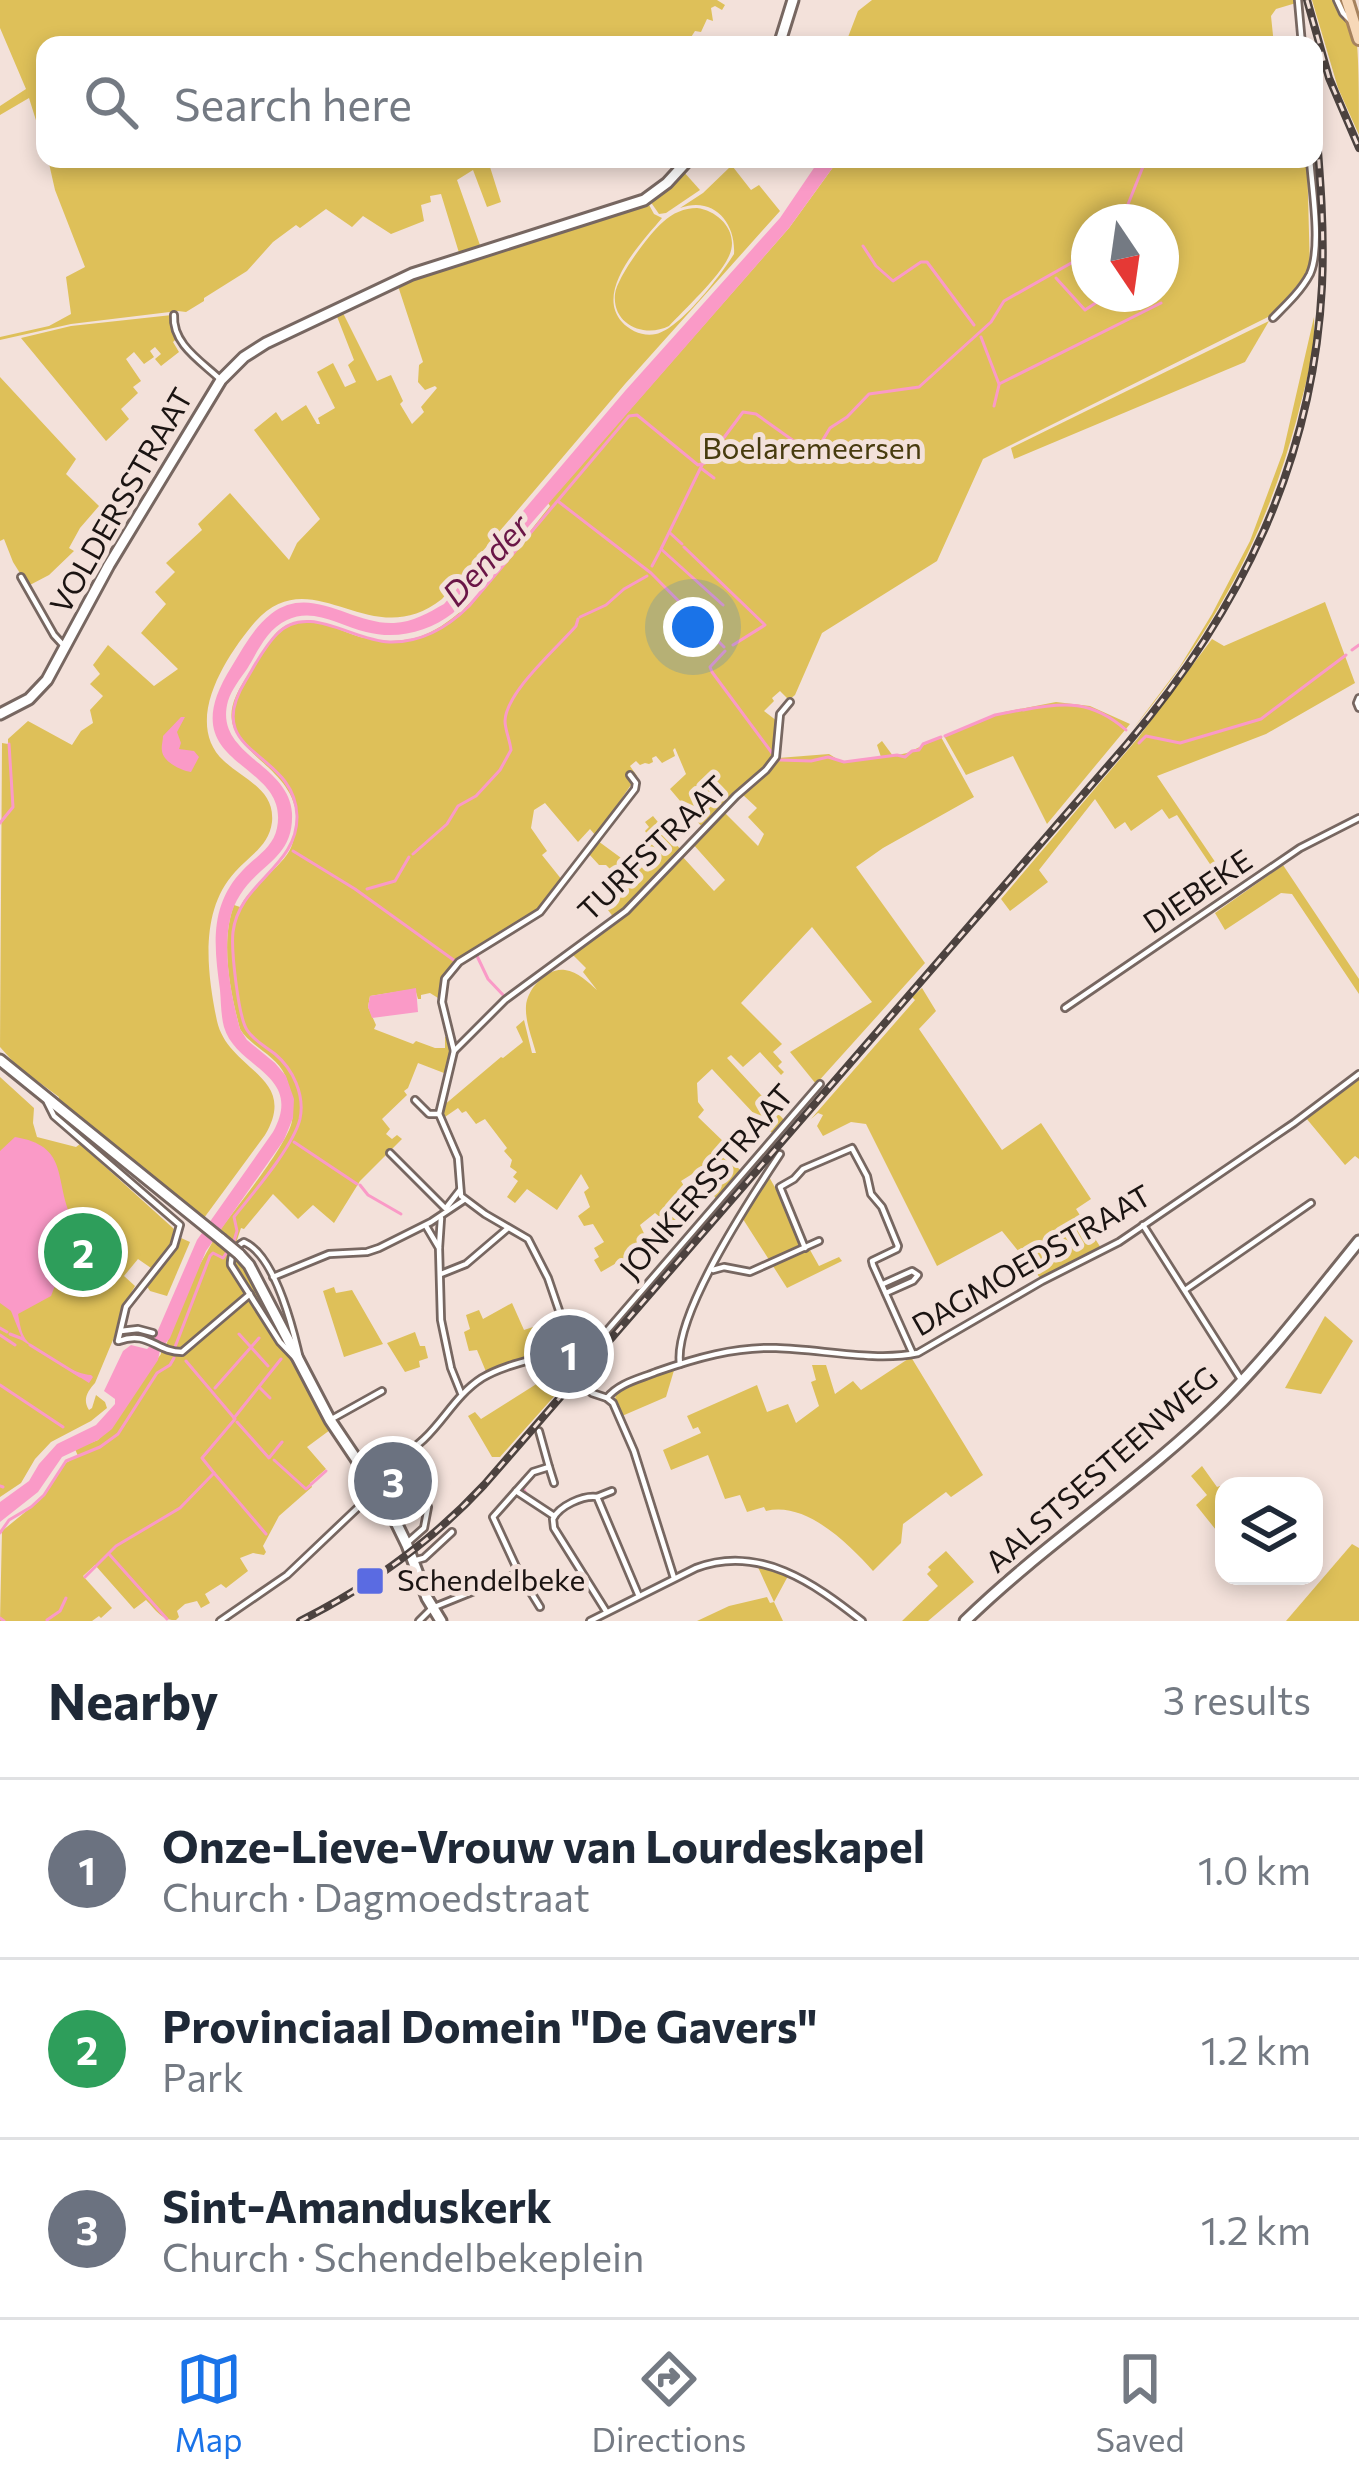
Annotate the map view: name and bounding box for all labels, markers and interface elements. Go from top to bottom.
search box [36,36,1323,168]
icon: search [78,69,144,135]
text: Search here [174,75,412,130]
north arrow [1071,204,1179,312]
street label: VOLDERSSTRAAT [40,381,199,619]
park label: Boelaremeersen [702,428,922,465]
water label: Dender [432,503,539,613]
your location [663,597,723,657]
street label: TURFSTRAAT [569,767,734,928]
street label: DIEBEKE [1135,840,1258,940]
street label: JONKERSSTRAAT [610,1075,800,1285]
street label: DAGMOEDSTRAAT [905,1175,1157,1342]
pin: 2 [44,1207,122,1297]
pin: 1 [530,1309,608,1399]
street label: AALSTSESTEENWEG [977,1357,1224,1579]
pin: 3 [354,1436,432,1526]
map controls [1215,1477,1323,1585]
button: layers [1215,1477,1323,1585]
place label: Schendelbeke [397,1560,585,1597]
marker: Schendelbeke [354,1565,386,1597]
text: Nearby [48,1668,218,1731]
text: 3 results [1163,1675,1311,1723]
text: Onze-Lieve-Vrouw van Lourdeskapel [162,1817,925,1872]
text: 1 [78,1845,96,1893]
text: 1.0 km [1198,1845,1311,1893]
text: Church · Dagmoedstraat [162,1872,590,1920]
text: Provinciaal Domein "De Gavers" [162,1997,817,2052]
text: 2 [76,2025,98,2073]
text: 1.2 km [1201,2025,1311,2073]
text: Park [162,2052,244,2100]
text: Sint-Amanduskerk [162,2177,552,2232]
text: 3 [76,2205,98,2253]
text: 1.2 km [1201,2205,1311,2253]
text: Church · Schendelbekeplein [162,2232,644,2280]
tab: Map [175,2346,243,2459]
tab: Directions [592,2346,746,2459]
tab: Saved [1095,2346,1184,2459]

